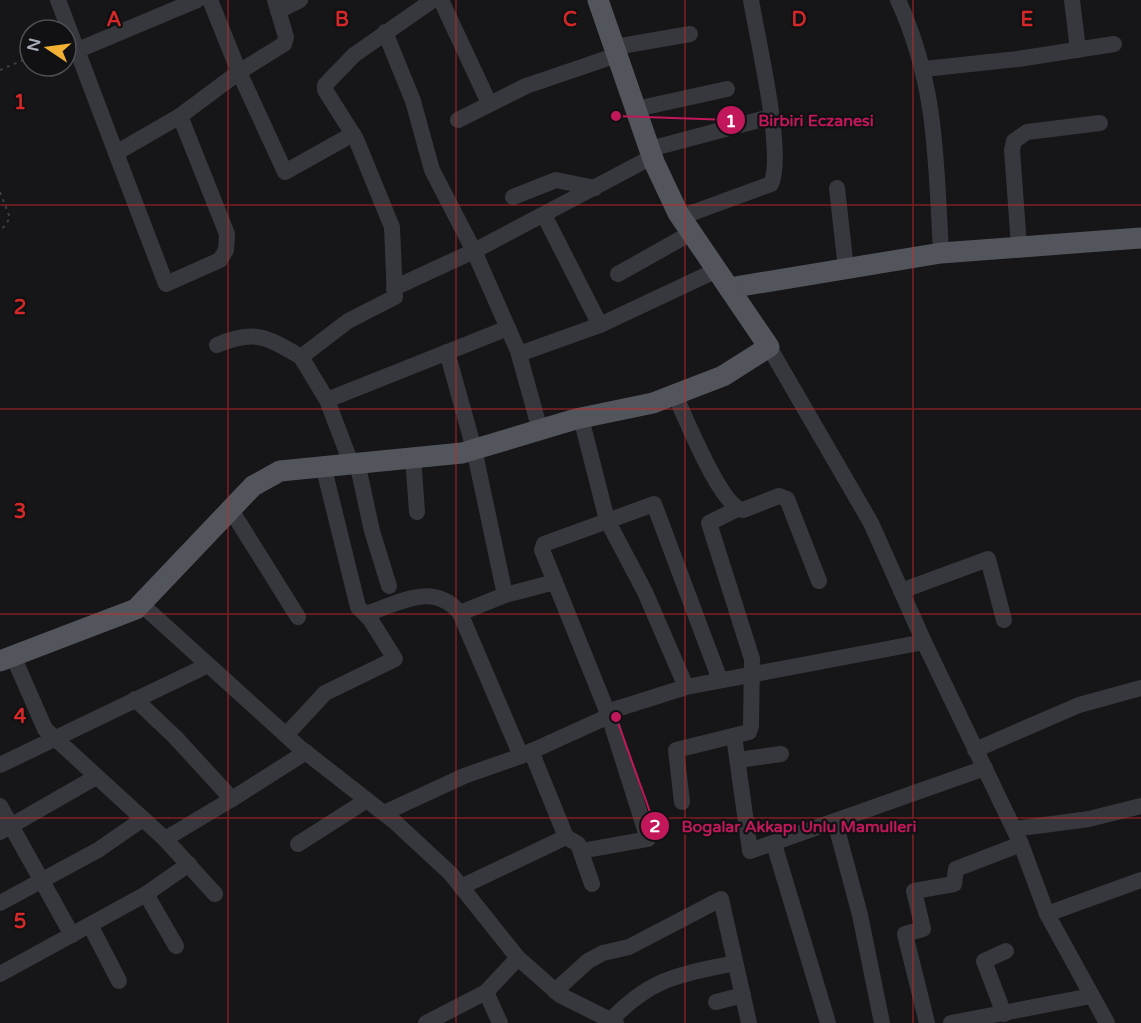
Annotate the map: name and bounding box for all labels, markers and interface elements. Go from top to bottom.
text: A [107,8,122,32]
text: B [335,8,349,32]
text: C [563,8,577,32]
text: D [791,8,807,32]
text: E [1021,8,1034,32]
north arrow [18,18,78,78]
text: N [23,36,46,53]
text: 1 [14,91,26,115]
callout: Birbiri Eczanesi [716,103,885,137]
text: 1 [725,110,737,132]
text: Birbiri Eczanesi [758,111,874,131]
text: 2 [14,296,26,320]
text: 3 [14,500,26,524]
text: 4 [14,705,27,729]
callout: Bogalar Akkapı Unlu Mamulleri [640,809,929,843]
text: 2 [649,815,661,837]
text: Bogalar Akkapı Unlu Mamulleri [682,817,916,837]
text: 5 [14,910,26,934]

